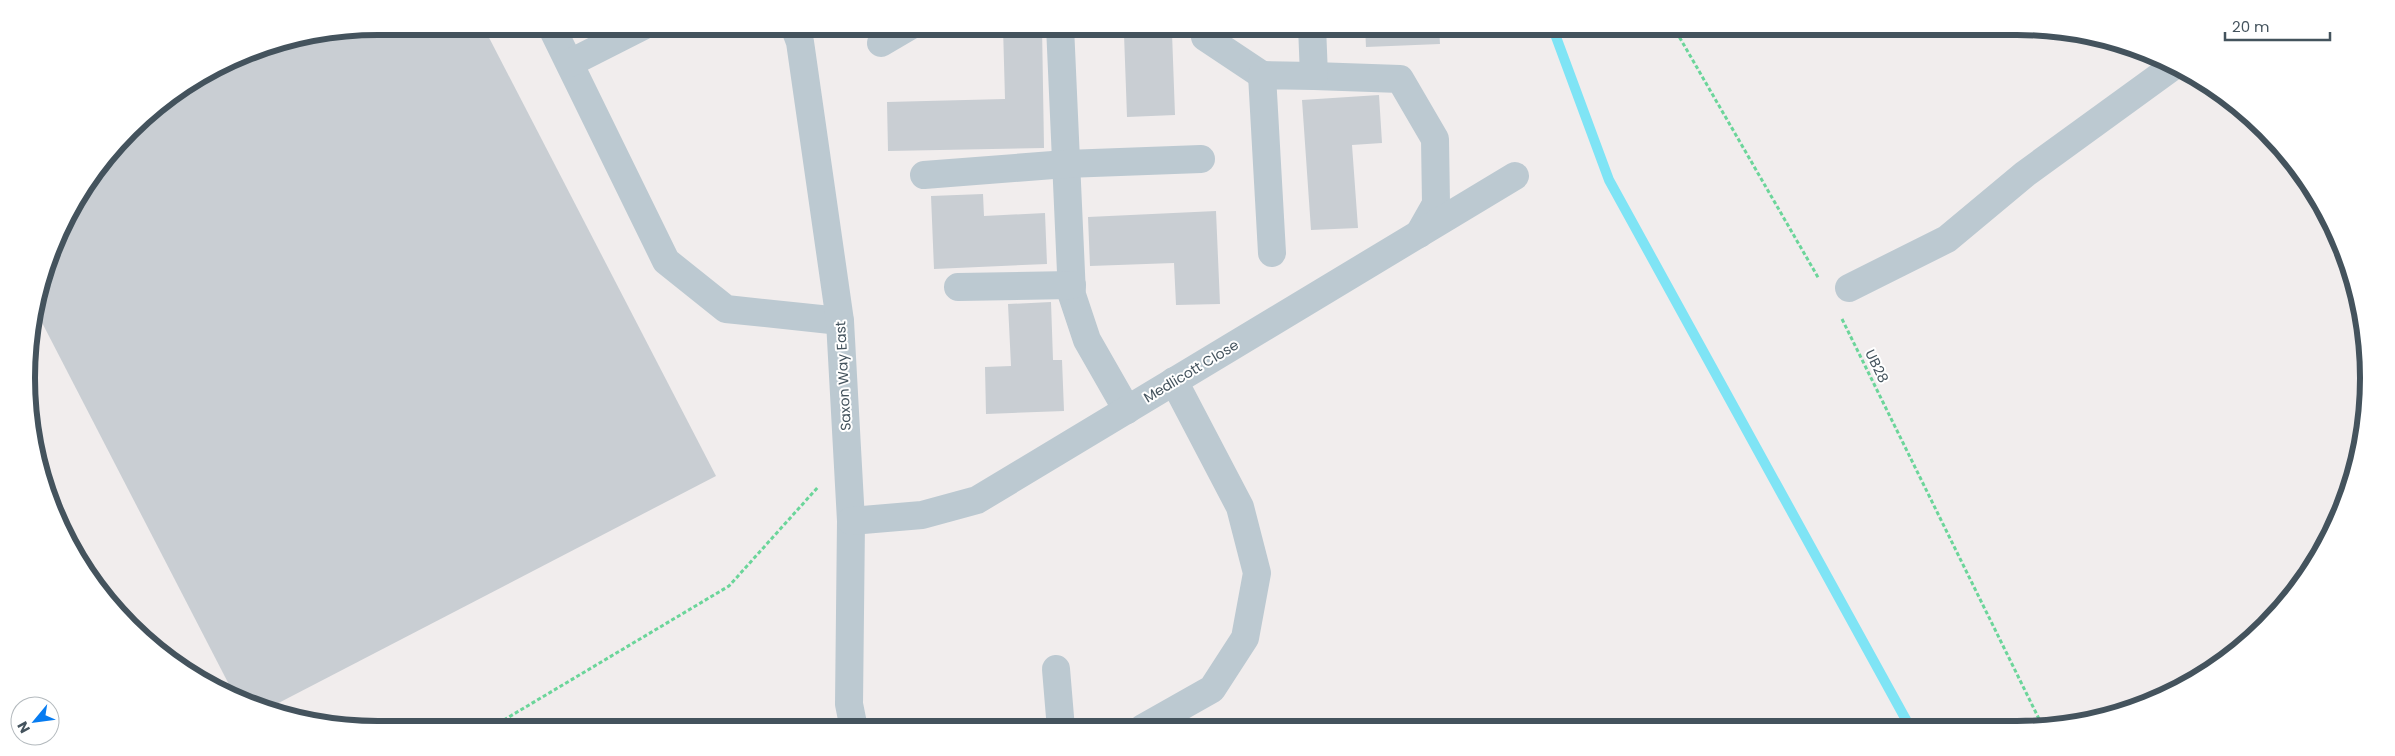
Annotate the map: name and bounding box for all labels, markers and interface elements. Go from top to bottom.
scale bar [2225,10,2330,42]
text: 20 m [2232,16,2270,37]
street label: Saxon Way East [830,321,856,431]
street label: Medlicott Close [1140,335,1243,407]
street label: UB28 [1860,346,1894,386]
north arrow [10,696,60,746]
text: N [12,718,35,737]

